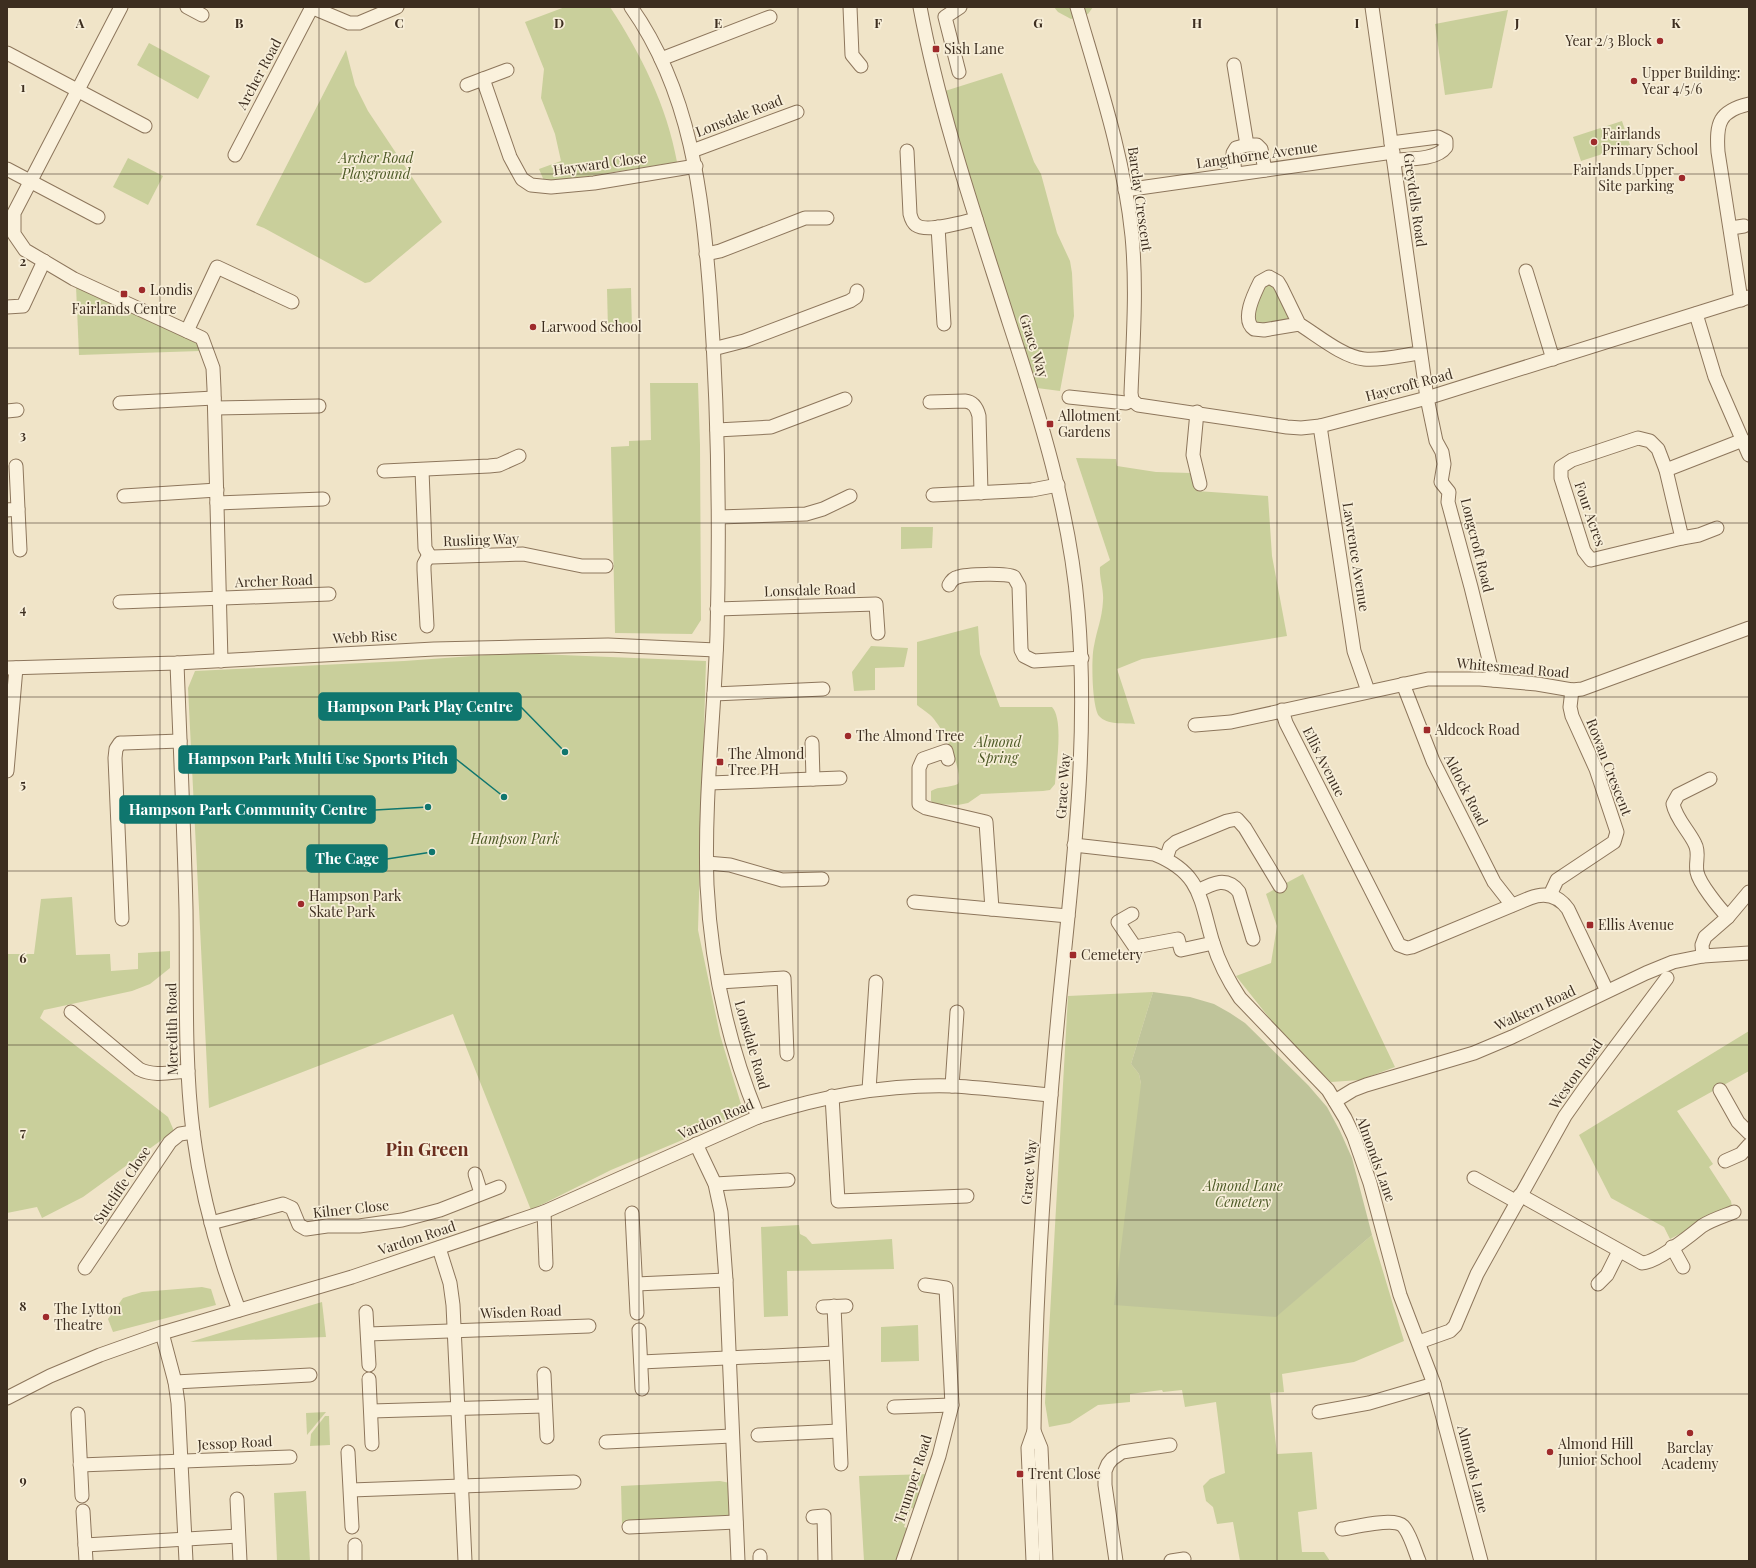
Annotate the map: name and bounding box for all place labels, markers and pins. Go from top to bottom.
place label: Year 2/3 Block [1564,31,1652,50]
marker: Year 2/3 Block [1655,36,1665,46]
place label: Sish Lane [944,39,1004,58]
marker: Sish Lane [931,44,941,54]
place label: Upper Building: Year 4/5/6 [1641,63,1741,98]
marker: Upper Building: Year 4/5/6 [1629,76,1639,86]
place label: Fairlands Primary School [1602,124,1698,159]
marker: Fairlands Primary School [1589,137,1599,147]
place label: Fairlands Upper Site parking [1573,160,1675,195]
marker: Fairlands Upper Site parking [1677,173,1687,183]
place label: Londis [150,280,193,299]
marker: Londis [137,285,147,295]
marker: Fairlands Centre [119,289,129,299]
place label: Fairlands Centre [71,299,177,318]
place label: Larwood School [541,317,642,336]
marker: Larwood School [528,322,538,332]
place label: Allotment Gardens [1057,406,1121,441]
marker: Allotment Gardens [1045,419,1055,429]
callout: Hampson Park Play Centre [319,693,521,720]
place label: Aldcock Road [1434,720,1520,739]
marker: Aldcock Road [1422,725,1432,735]
place label: The Almond Tree [856,726,964,745]
marker: The Almond Tree [843,731,853,741]
place label: The Almond Tree PH [728,744,804,779]
callout: Hampson Park Multi Use Sports Pitch [179,746,456,773]
marker: The Almond Tree PH [715,757,725,767]
callout: Hampson Park Community Centre [120,796,375,823]
callout: The Cage [307,845,387,872]
place label: Hampson Park Skate Park [309,886,402,921]
marker: Hampson Park Skate Park [296,899,306,909]
place label: Ellis Avenue [1598,915,1674,934]
marker: Ellis Avenue [1585,920,1595,930]
place label: Cemetery [1081,945,1143,964]
marker: Cemetery [1068,950,1078,960]
place label: The Lytton Theatre [54,1299,122,1334]
marker: The Lytton Theatre [41,1312,51,1322]
marker: Barclay Academy [1685,1428,1695,1438]
place label: Almond Hill Junior School [1557,1434,1642,1469]
place label: Barclay Academy [1660,1438,1719,1473]
marker: Almond Hill Junior School [1545,1447,1555,1457]
place label: Trent Close [1028,1464,1101,1483]
marker: Trent Close [1015,1469,1025,1479]

